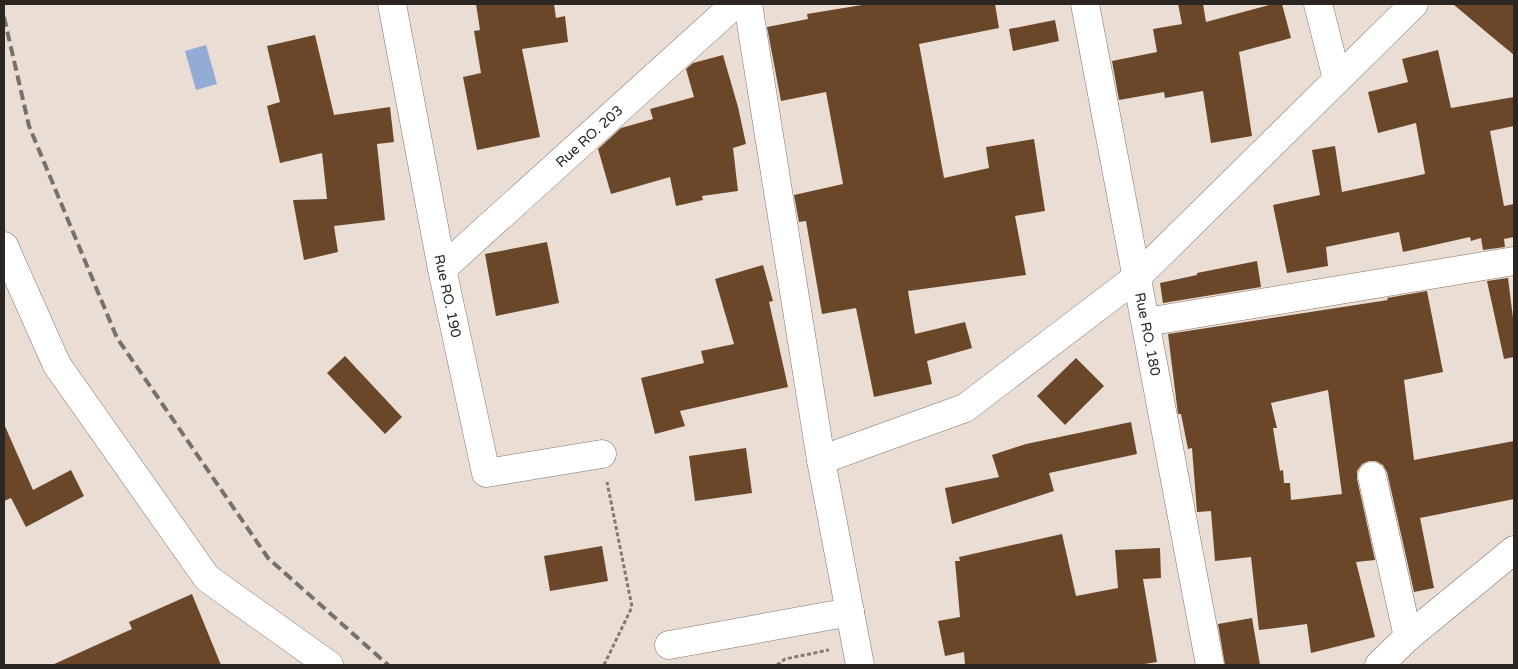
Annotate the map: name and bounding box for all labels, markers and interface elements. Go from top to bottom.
street label: Rue RO. 203 [552,102,626,171]
street label: Rue RO. 190 [430,253,465,339]
street label: Rue RO. 180 [1131,291,1164,377]

